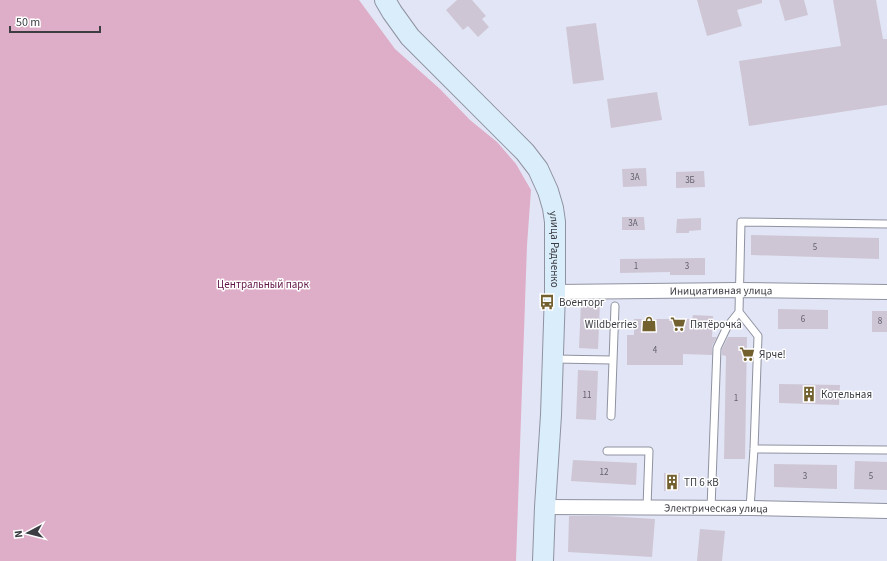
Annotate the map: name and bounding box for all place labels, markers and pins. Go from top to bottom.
bus stop icon: Военторг [538,293,556,311]
place label: Военторг [559,295,605,310]
shop icon: Wildberries [640,315,658,333]
supermarket icon: Пятёрочка [669,315,687,333]
place label: Wildberries [585,317,637,332]
place label: Пятёрочка [690,317,742,332]
supermarket icon: Ярче! [738,345,756,363]
place label: Ярче! [759,347,786,362]
building icon: Котельная [800,385,818,403]
place label: Котельная [821,387,872,402]
building icon: ТП 6 кВ [663,473,681,491]
place label: ТП 6 кВ [684,475,719,490]

